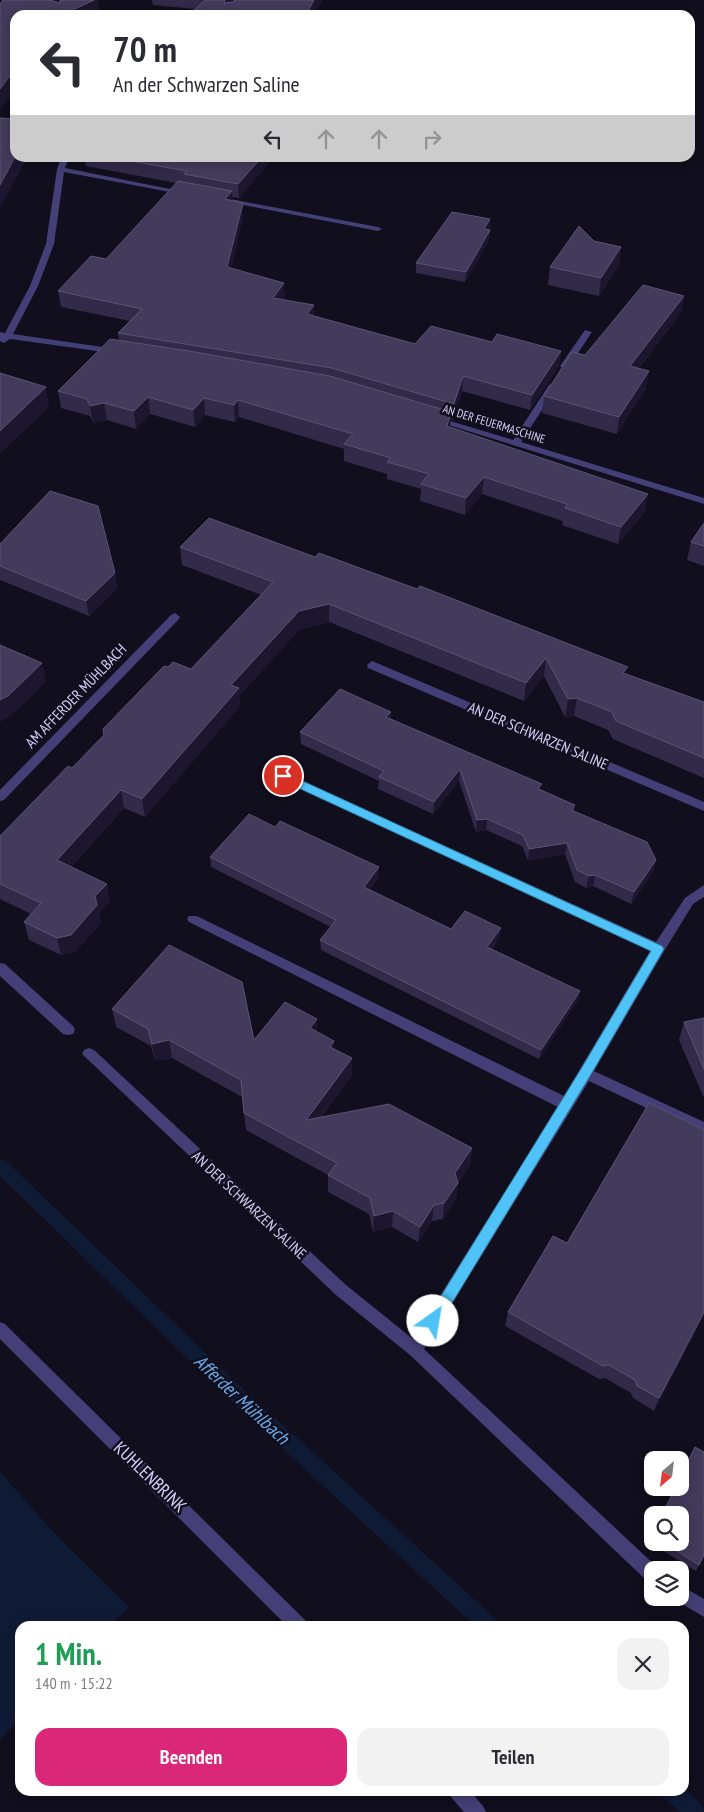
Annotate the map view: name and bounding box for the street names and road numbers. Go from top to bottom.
street label: AN DER FEUERMASCHINE [441,401,547,446]
street label: AM AFFERDER MÜHLBACH [21,640,130,752]
street label: AN DER SCHWARZEN SALINE [465,697,611,774]
street label: AN DER SCHWARZEN SALINE [188,1147,311,1263]
street label: KUHLENBRINK [109,1436,192,1517]

